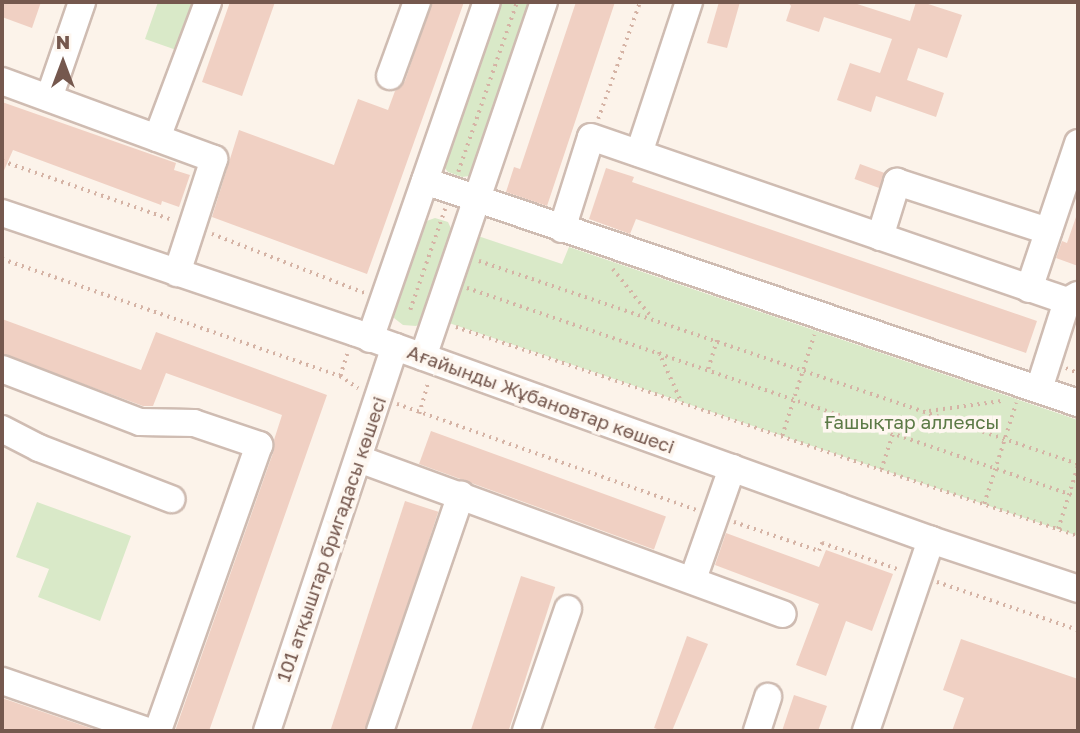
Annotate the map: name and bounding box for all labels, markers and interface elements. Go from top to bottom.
north arrow [28,28,98,98]
text: N [56,30,70,53]
street label: Ағайынды Жұбановтар көшесі [404,340,678,458]
street label: 101 атқыштар бригадасы көшесі [271,393,391,685]
park label: Ғашықтар аллеясы [825,411,999,433]

